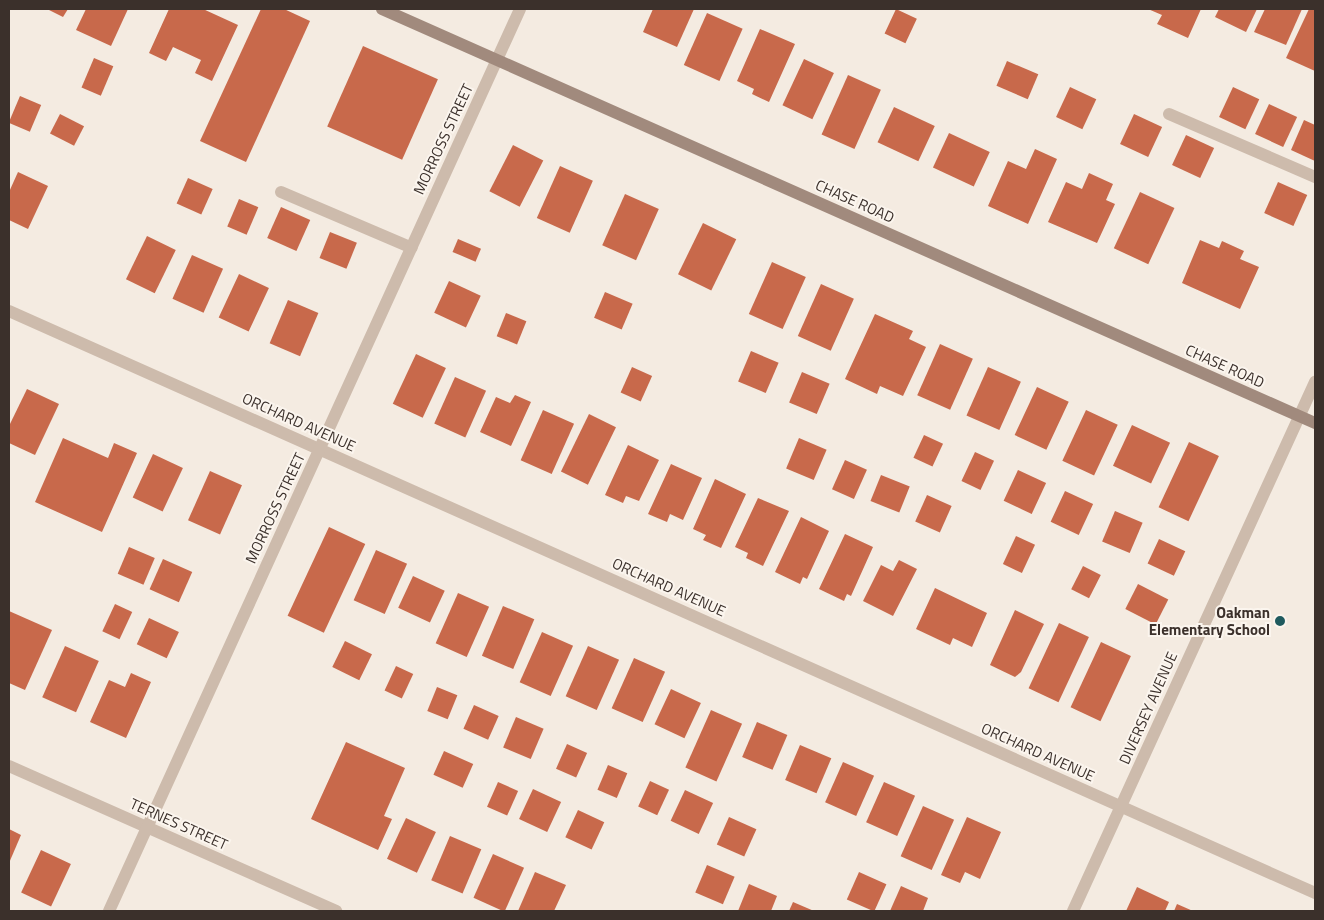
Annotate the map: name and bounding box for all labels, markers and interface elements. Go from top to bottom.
street label: MORROSS STREET [409,81,477,197]
street label: CHASE ROAD [813,176,897,226]
street label: CHASE ROAD [1183,341,1267,391]
street label: ORCHARD AVENUE [240,389,358,455]
street label: MORROSS STREET [241,450,309,566]
street label: ORCHARD AVENUE [610,554,728,620]
place label: Oakman Elementary School [1149,603,1270,638]
marker: Oakman Elementary School [1274,615,1286,627]
street label: DIVERSEY AVENUE [1115,649,1181,767]
street label: ORCHARD AVENUE [979,719,1097,785]
street label: TERNES STREET [127,794,231,854]

